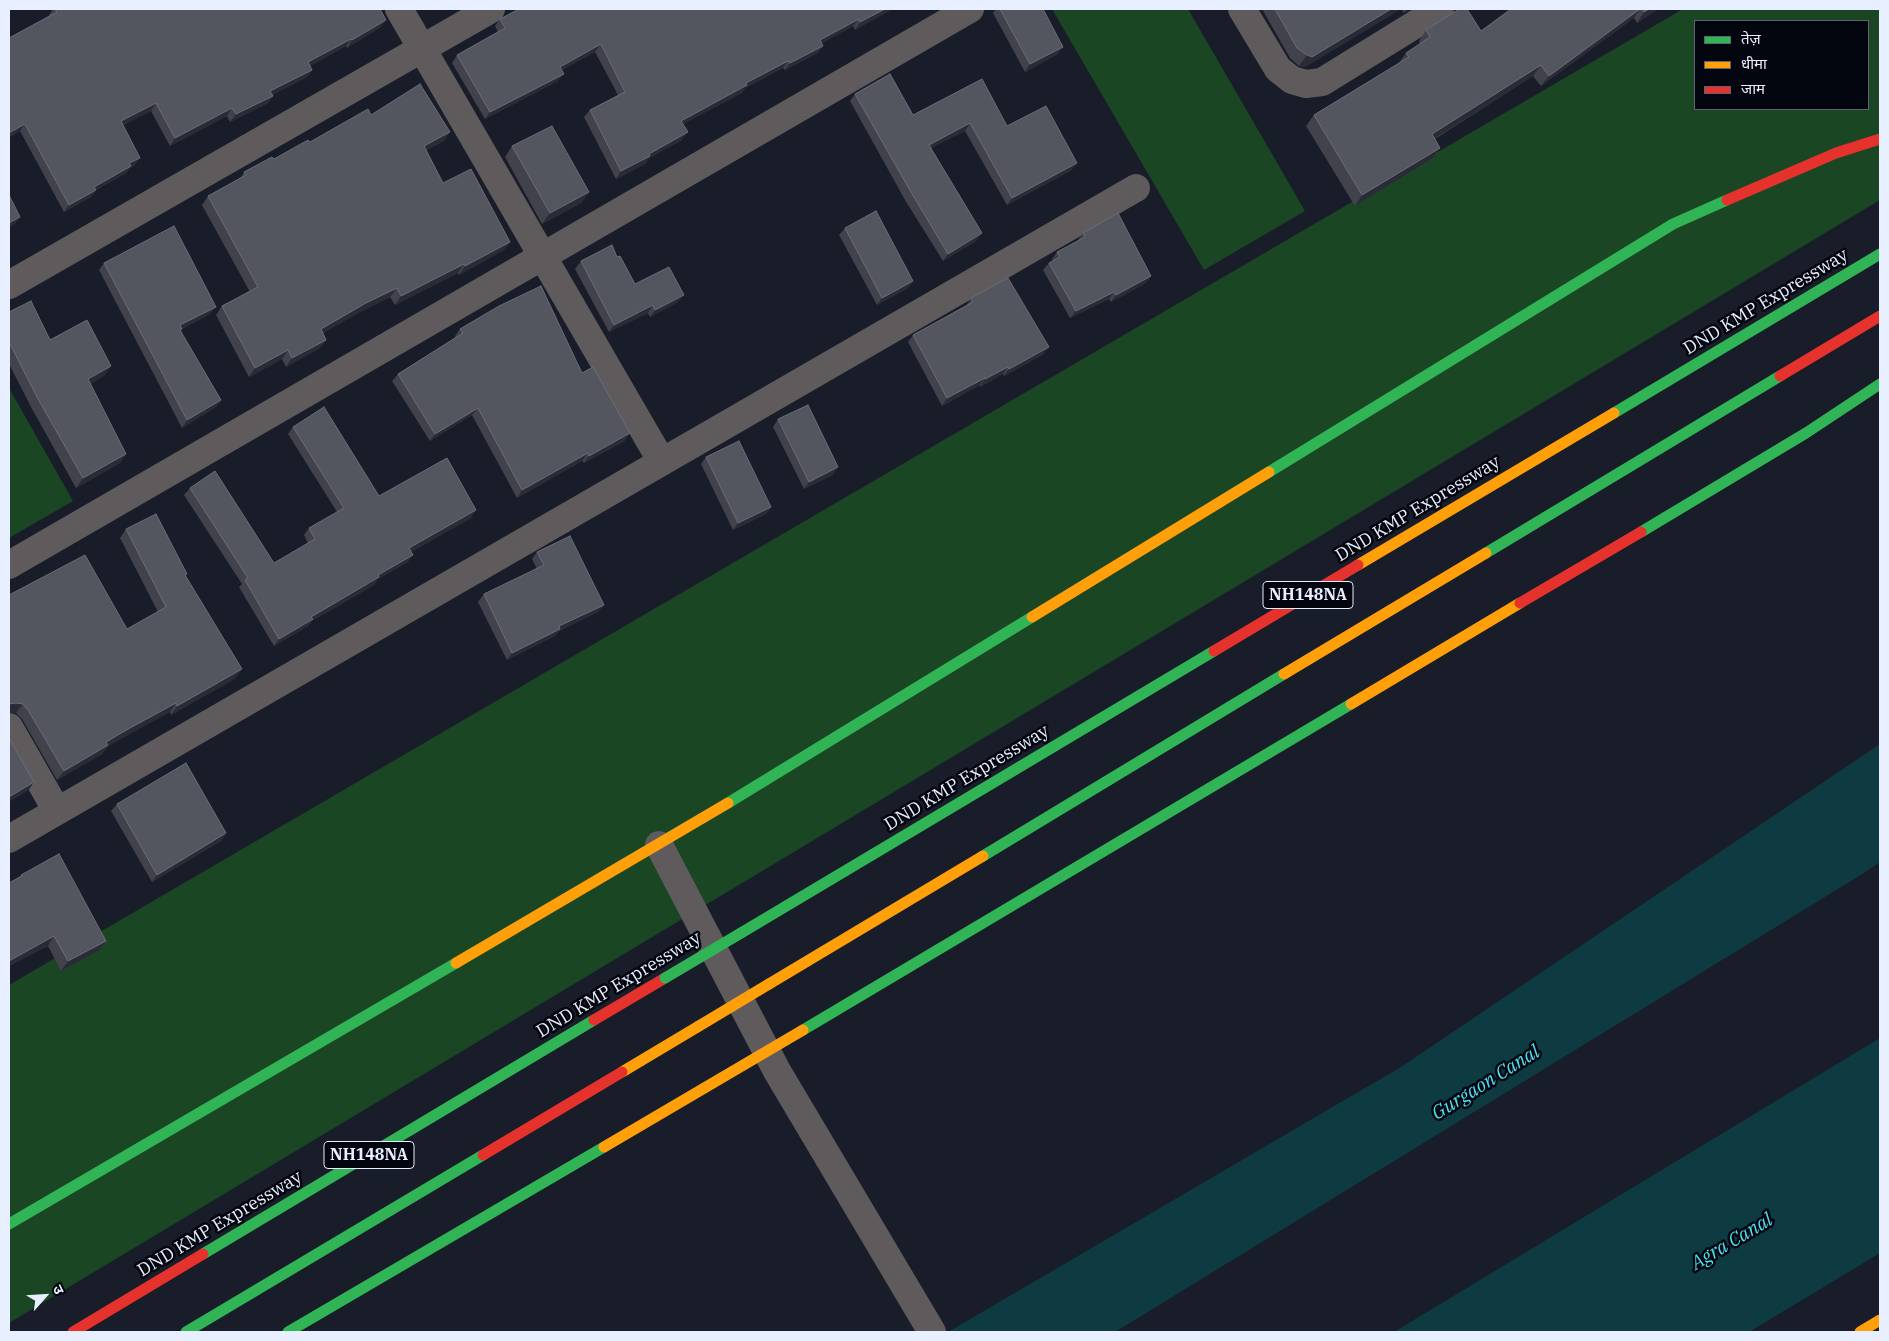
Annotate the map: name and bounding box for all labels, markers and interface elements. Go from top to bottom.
legend [1694,20,1869,110]
text: तेज़ [1741,29,1761,48]
text: धीमा [1741,54,1767,73]
text: जाम [1741,79,1765,98]
street label: DND KMP Expressway [1680,244,1852,360]
street label: DND KMP Expressway [1332,451,1504,567]
road number: NH148NA [1263,582,1353,608]
street label: DND KMP Expressway [881,720,1053,836]
street label: DND KMP Expressway [533,927,705,1043]
water label: Gurgaon Canal [1428,1041,1544,1125]
road number: NH148NA [324,1142,414,1168]
street label: DND KMP Expressway [134,1166,306,1282]
water label: Agra Canal [1687,1209,1777,1275]
north arrow [20,1271,70,1321]
text: उ [49,1282,68,1297]

